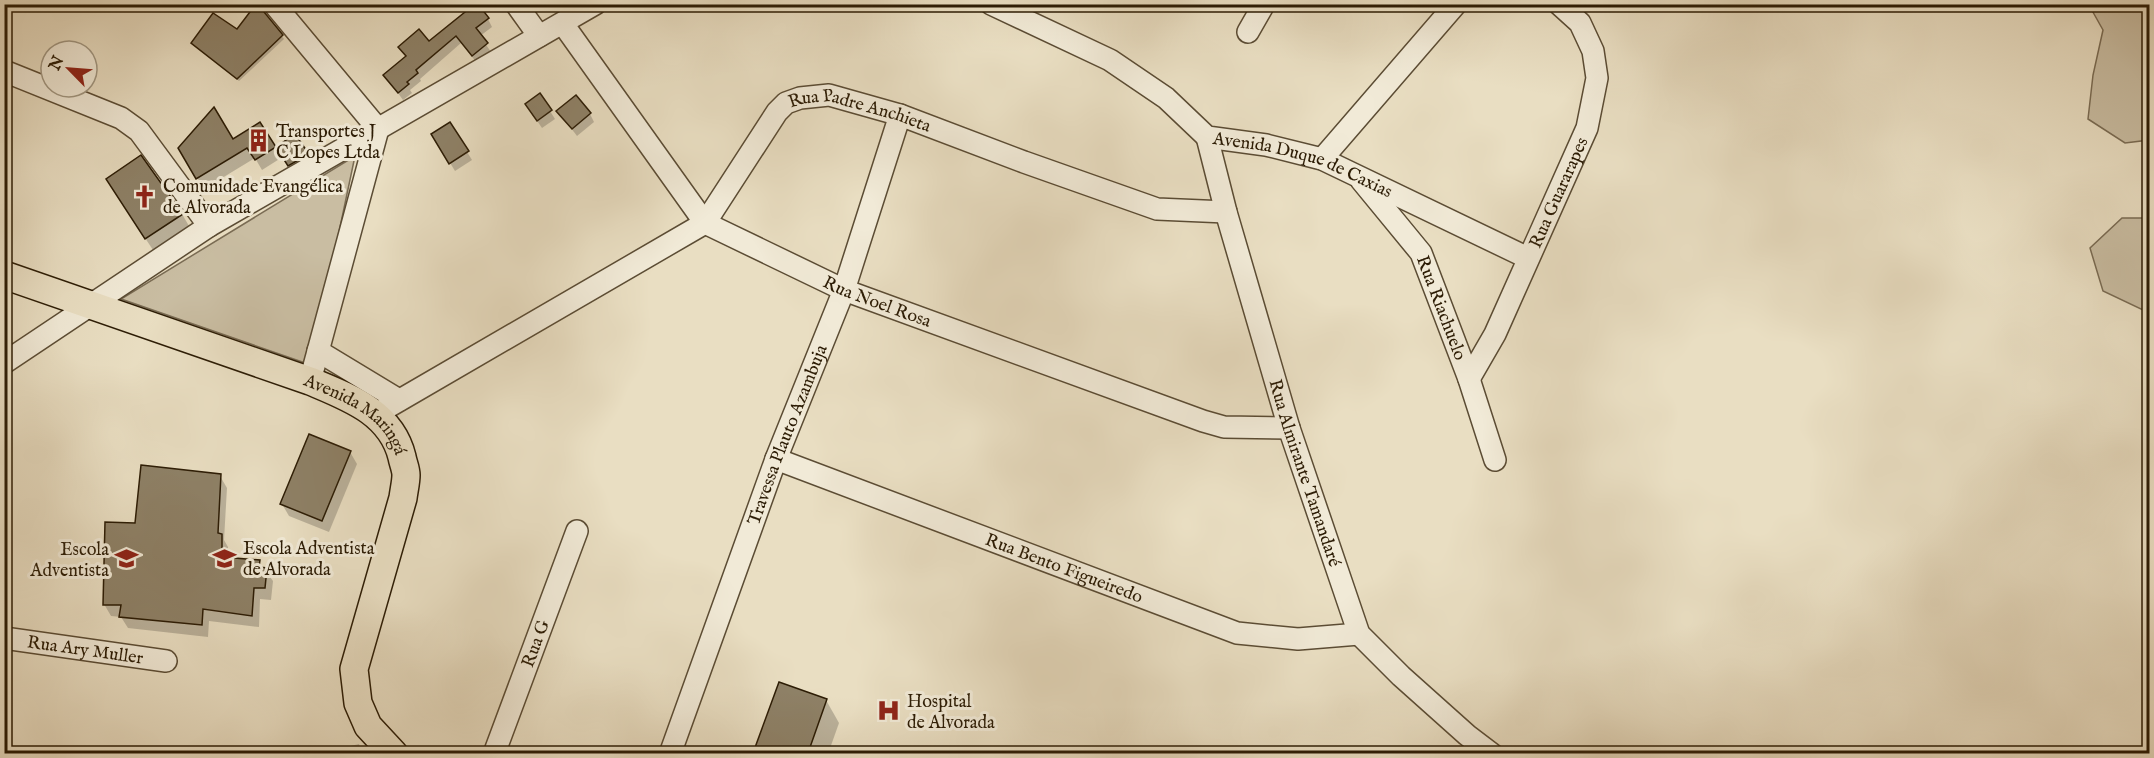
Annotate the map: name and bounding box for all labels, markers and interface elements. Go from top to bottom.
north arrow [39,39,99,99]
text: N [45,53,69,75]
street label: Rua Padre Anchieta [785,85,934,139]
place label: Transportes J C Lopes Ltda [276,121,380,165]
building icon: Transportes J C Lopes Ltda [245,128,271,154]
street label: Avenida Duque de Caxias [1210,128,1396,204]
street label: Rua Guararapes [1525,134,1594,252]
place label: Comunidade Evangélica de Alvorada [163,176,343,220]
church icon: Comunidade Evangélica de Alvorada [132,183,158,209]
street label: Rua Riachuelo [1410,253,1471,364]
street label: Rua Noel Rosa [819,272,934,334]
street label: Travessa Plauto Azambuja [743,341,834,529]
street label: Avenida Maringá [299,369,411,458]
street label: Rua Almirante Tamandaré [1262,377,1345,570]
street label: Rua Bento Figueiredo [982,529,1146,609]
place label: Escola Adventista de Alvorada [243,538,375,582]
place label: Escola Adventista [29,539,109,583]
school or university icon: Escola Adventista de Alvorada [212,545,238,571]
school or university icon: Escola Adventista [114,546,140,572]
street label: Rua G [517,616,556,671]
street label: Rua Ary Muller [25,631,145,671]
place label: Hospital de Alvorada [907,691,995,735]
hospital icon: Hospital de Alvorada [876,698,902,724]

